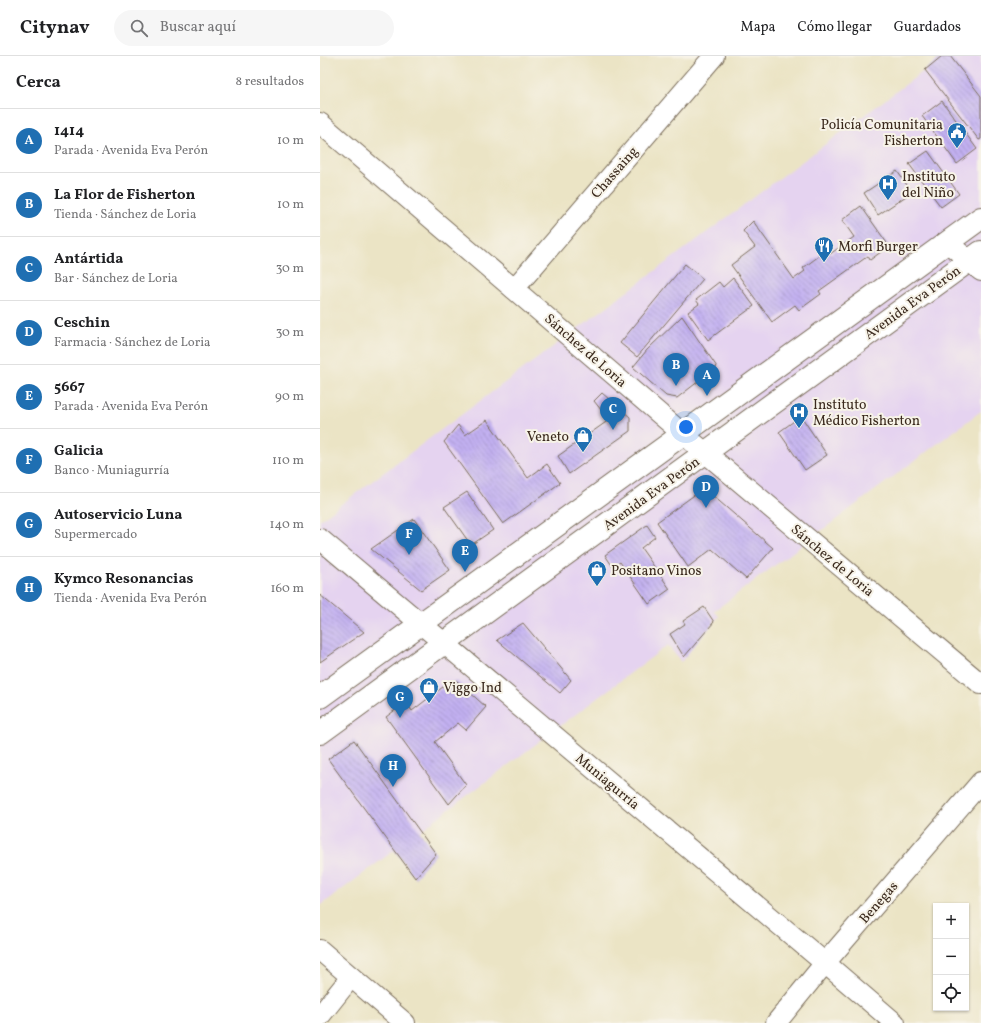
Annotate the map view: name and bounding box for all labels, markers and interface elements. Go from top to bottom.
search box [114,10,394,46]
text: Citynav [20,15,90,41]
icon: search [128,17,150,39]
text: Buscar aquí [160,17,236,38]
text: Mapa [741,18,776,37]
text: Cómo llegar [798,18,872,37]
text: Guardados [894,18,961,37]
text: Cerca [16,71,61,94]
text: 8 resultados [236,73,304,91]
place label: Policía Comunitaria Fisherton [821,116,943,151]
text: 1414 [54,121,84,142]
public building icon: Policía Comunitaria Fisherton [946,121,968,149]
text: A [24,132,34,150]
text: 10 m [277,132,304,150]
text: Parada · Avenida Eva Perón [54,142,208,160]
street label: Chassaing [587,143,643,203]
place label: Instituto del Niño [902,168,955,203]
hospital icon: Instituto del Niño [877,173,899,201]
text: La Flor de Fisherton [54,185,195,206]
text: B [25,196,33,214]
text: 10 m [277,196,304,214]
text: Tienda · Sánchez de Loria [54,206,196,224]
restaurant icon: Morfi Burger [813,235,835,263]
place label: Morfi Burger [838,238,918,257]
text: Antártida [54,249,123,270]
text: C [25,260,33,278]
text: 30 m [276,260,304,278]
street label: Avenida Eva Perón [861,262,965,345]
text: Bar · Sánchez de Loria [54,270,178,288]
street label: Sánchez de Loria [540,310,630,392]
text: Ceschin [54,313,110,334]
text: D [24,324,34,342]
text: 30 m [276,324,304,342]
text: Farmacia · Sánchez de Loria [54,334,211,352]
pin: B [663,353,689,386]
pin: A [694,363,720,396]
text: 5667 [54,377,85,398]
text: E [25,388,33,406]
text: 90 m [275,388,304,406]
place label: Instituto Médico Fisherton [813,396,920,431]
pin: C [600,397,626,430]
text: Parada · Avenida Eva Perón [54,398,208,416]
hospital icon: Instituto Médico Fisherton [788,401,810,429]
your location [676,417,696,437]
shop icon: Veneto [572,425,594,453]
place label: Veneto [527,428,569,447]
text: Galicia [54,441,104,462]
text: F [25,452,33,470]
text: 110 m [272,452,304,470]
street label: Avenida Eva Perón [600,453,704,536]
text: Banco · Muniagurría [54,462,169,480]
pin: D [693,475,719,508]
text: Autoservicio Luna [54,505,183,526]
text: G [24,516,34,534]
text: 140 m [270,516,304,534]
street label: Sánchez de Loria [786,521,878,602]
pin: F [396,522,422,555]
text: Supermercado [54,526,137,544]
pin: E [452,539,478,572]
shop icon: Positano Vinos [586,559,608,587]
place label: Positano Vinos [611,562,702,581]
text: Kymco Resonancias [54,569,194,590]
text: H [24,580,34,598]
text: 160 m [270,580,304,598]
text: Tienda · Avenida Eva Perón [54,590,207,608]
shop icon: Viggo Ind [418,676,440,704]
place label: Viggo Ind [443,679,502,698]
pin: G [387,685,413,718]
street label: Muniagurría [571,750,643,815]
pin: H [380,754,406,787]
street label: Benegas [855,878,903,928]
map controls [933,903,969,1011]
button: + [933,903,969,939]
button: − [933,939,969,975]
button: locate [933,975,969,1011]

